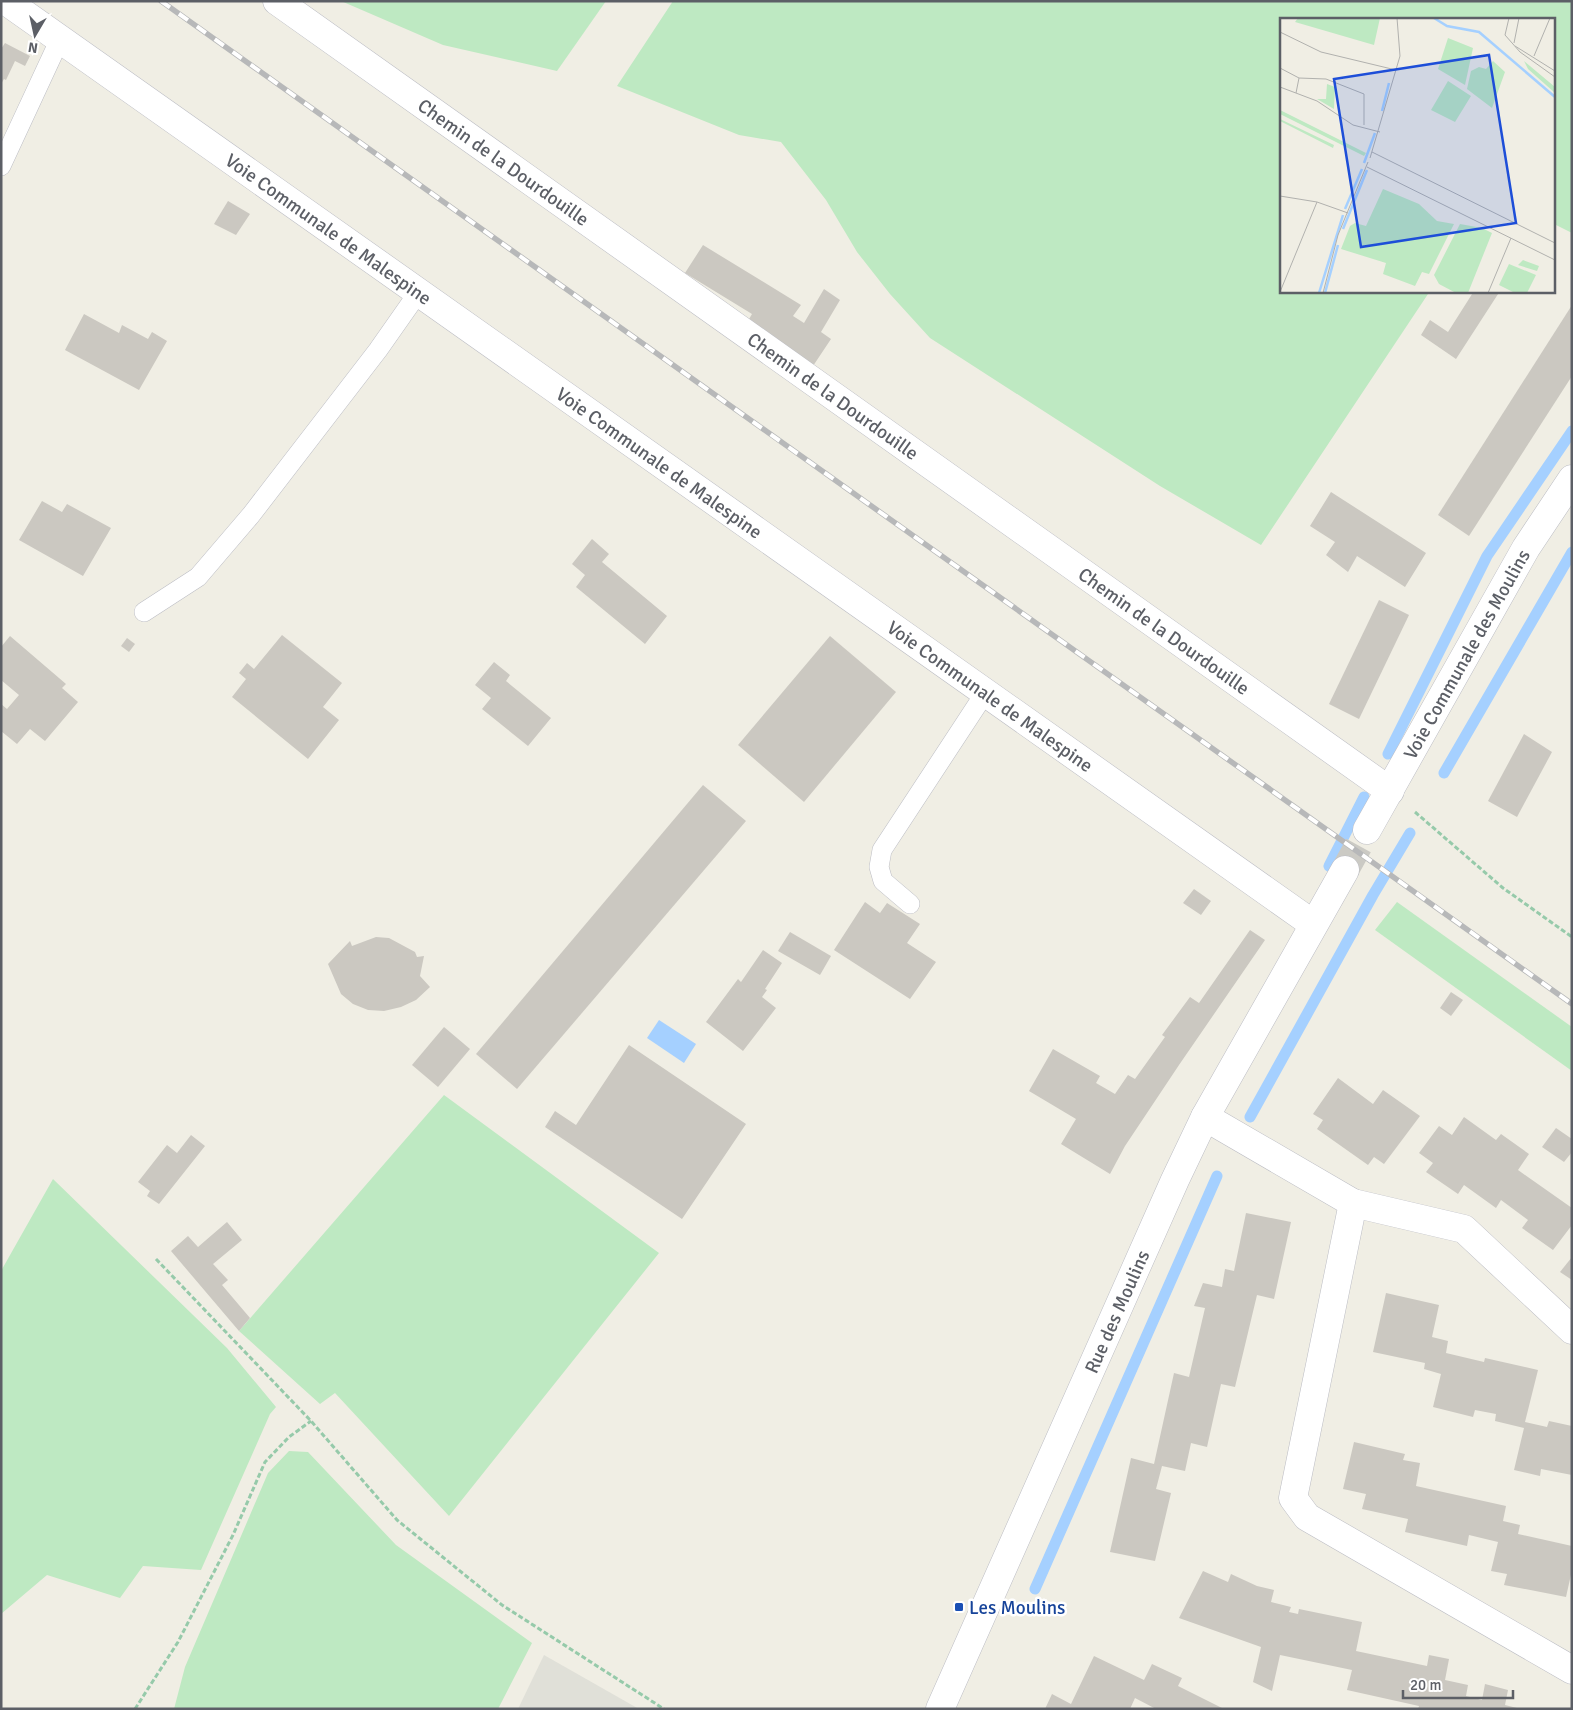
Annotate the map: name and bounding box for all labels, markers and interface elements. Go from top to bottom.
north arrow [10,10,60,60]
inset map [1280,18,1556,292]
text: N [27,38,39,57]
street label: Chemin de la Dourdouille [413,94,593,232]
street label: Voie Communale de Malespine [220,149,436,311]
street label: Chemin de la Dourdouille [742,328,923,466]
street label: Voie Communale de Malespine [551,382,767,544]
street label: Voie Communale des Moulins [1398,545,1536,764]
street label: Chemin de la Dourdouille [1073,563,1254,701]
street label: Voie Communale de Malespine [882,616,1097,778]
street label: Rue des Moulins [1080,1247,1155,1377]
place label: Les Moulins [969,1596,1065,1620]
marker: Les Moulins [953,1601,965,1613]
scale bar [1403,1668,1513,1700]
text: 20 m [1410,1676,1441,1694]

